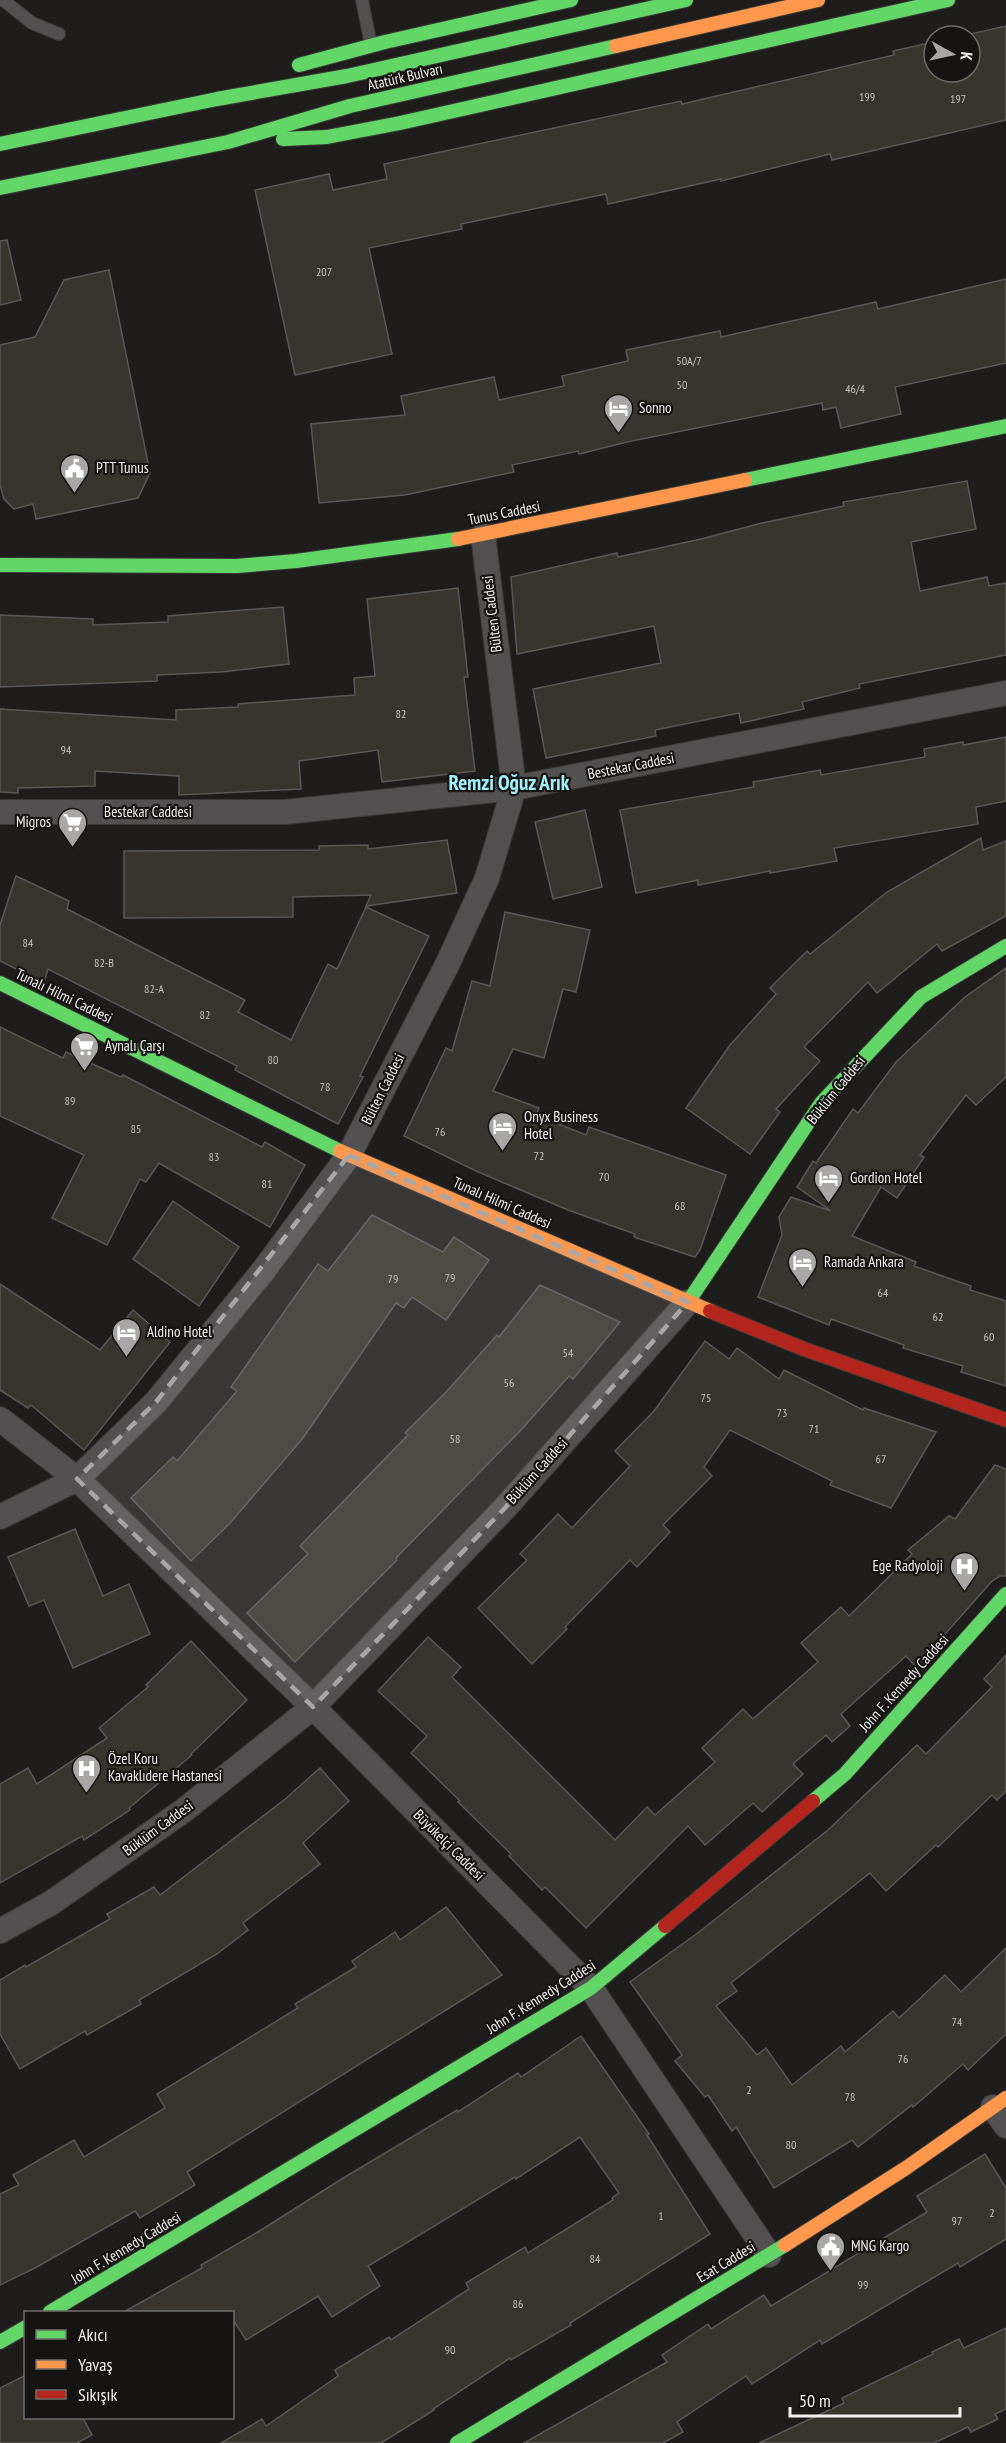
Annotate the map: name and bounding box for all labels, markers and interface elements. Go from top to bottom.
north arrow [922,24,982,84]
text: K [956,51,977,62]
street label: Atatürk Bulvarı [365,59,444,94]
house number: 199 [859,89,875,104]
house number: 197 [950,91,966,106]
house number: 207 [316,264,332,279]
house number: 50A/7 [676,353,702,368]
house number: 50 [677,377,687,392]
house number: 46/4 [845,381,865,396]
hotel icon: Sonno [602,392,634,434]
place label: Sonno [639,398,672,417]
public building icon: PTT Tunus [59,452,91,494]
place label: PTT Tunus [96,458,149,477]
street label: Tunus Caddesi [466,496,542,529]
street label: Bülten Caddesi [477,575,506,654]
house number: 82 [396,706,406,721]
house number: 94 [61,742,72,757]
street label: Bestekar Caddesi [586,748,676,783]
district label: Remzi Oğuz Arık [449,769,570,796]
street label: Bestekar Caddesi [104,802,192,821]
supermarket icon: Migros [56,806,88,848]
place label: Migros [16,812,51,831]
house number: 84 [23,935,34,950]
house number: 82-B [94,955,114,970]
street label: Tunalı Hilmi Caddesi [13,964,116,1027]
house number: 82-A [144,981,164,996]
house number: 82 [200,1007,210,1022]
supermarket icon: Aynalı Çarşı [68,1030,100,1072]
place label: Aynalı Çarşı [105,1036,165,1055]
street label: Bülten Caddesi [357,1050,409,1127]
house number: 80 [268,1052,278,1067]
street label: Büklüm Caddesi [802,1052,869,1128]
house number: 78 [320,1079,330,1094]
house number: 89 [65,1093,75,1108]
place label: Onyx Business Hotel [524,1107,598,1143]
hotel icon: Onyx Business Hotel [487,1110,519,1152]
house number: 85 [131,1121,141,1136]
house number: 76 [435,1124,445,1139]
house number: 72 [534,1148,544,1163]
house number: 83 [209,1149,219,1164]
hotel icon: Gordion Hotel [813,1162,845,1204]
place label: Gordion Hotel [850,1168,923,1187]
house number: 70 [599,1169,609,1184]
street label: Tunalı Hilmi Caddesi [450,1172,554,1233]
house number: 81 [262,1176,272,1191]
house number: 68 [675,1198,685,1213]
hotel icon: Ramada Ankara [787,1246,819,1288]
place label: Ramada Ankara [824,1252,904,1271]
house number: 79 [445,1270,455,1285]
house number: 79 [388,1271,398,1286]
house number: 64 [878,1285,889,1300]
house number: 62 [933,1309,943,1324]
hotel icon: Aldino Hotel [110,1316,142,1358]
place label: Aldino Hotel [147,1322,212,1341]
house number: 60 [984,1329,994,1344]
house number: 54 [563,1345,574,1360]
house number: 56 [504,1375,514,1390]
house number: 75 [701,1390,711,1405]
house number: 73 [777,1405,787,1420]
house number: 71 [809,1421,819,1436]
house number: 58 [450,1431,460,1446]
street label: Büklüm Caddesi [502,1434,571,1508]
house number: 67 [876,1451,886,1466]
hospital icon: Ege Radyoloji [948,1550,980,1592]
place label: Ege Radyoloji [872,1556,943,1575]
street label: John F. Kennedy Caddesi [854,1630,952,1736]
place label: Özel Koru Kavaklıdere Hastanesi [108,1749,222,1785]
hospital icon: Özel Koru Kavaklıdere Hastanesi [71,1752,103,1794]
street label: Büklüm Caddesi [119,1796,197,1860]
street label: Büyükelçi Caddesi [410,1805,489,1884]
street label: John F. Kennedy Caddesi [482,1955,599,2038]
house number: 74 [952,2014,963,2029]
house number: 76 [898,2051,908,2066]
house number: 2 [746,2082,752,2097]
house number: 78 [845,2089,855,2104]
house number: 80 [786,2137,796,2152]
house number: 2 [989,2205,995,2220]
street label: John F. Kennedy Caddesi [66,2207,184,2288]
house number: 1 [658,2208,664,2223]
house number: 97 [952,2213,962,2228]
public building icon: MNG Kargo [814,2230,846,2272]
place label: MNG Kargo [851,2236,909,2255]
street label: Esat Caddesi [693,2237,758,2286]
house number: 84 [590,2251,601,2266]
house number: 99 [858,2277,868,2292]
house number: 86 [513,2296,523,2311]
legend [24,2311,234,2419]
text: Akıcı [78,2323,108,2346]
house number: 90 [445,2342,455,2357]
text: Yavaş [78,2353,113,2376]
scale bar [790,2380,960,2418]
text: Sıkışık [78,2383,117,2406]
text: 50 m [799,2389,831,2412]

